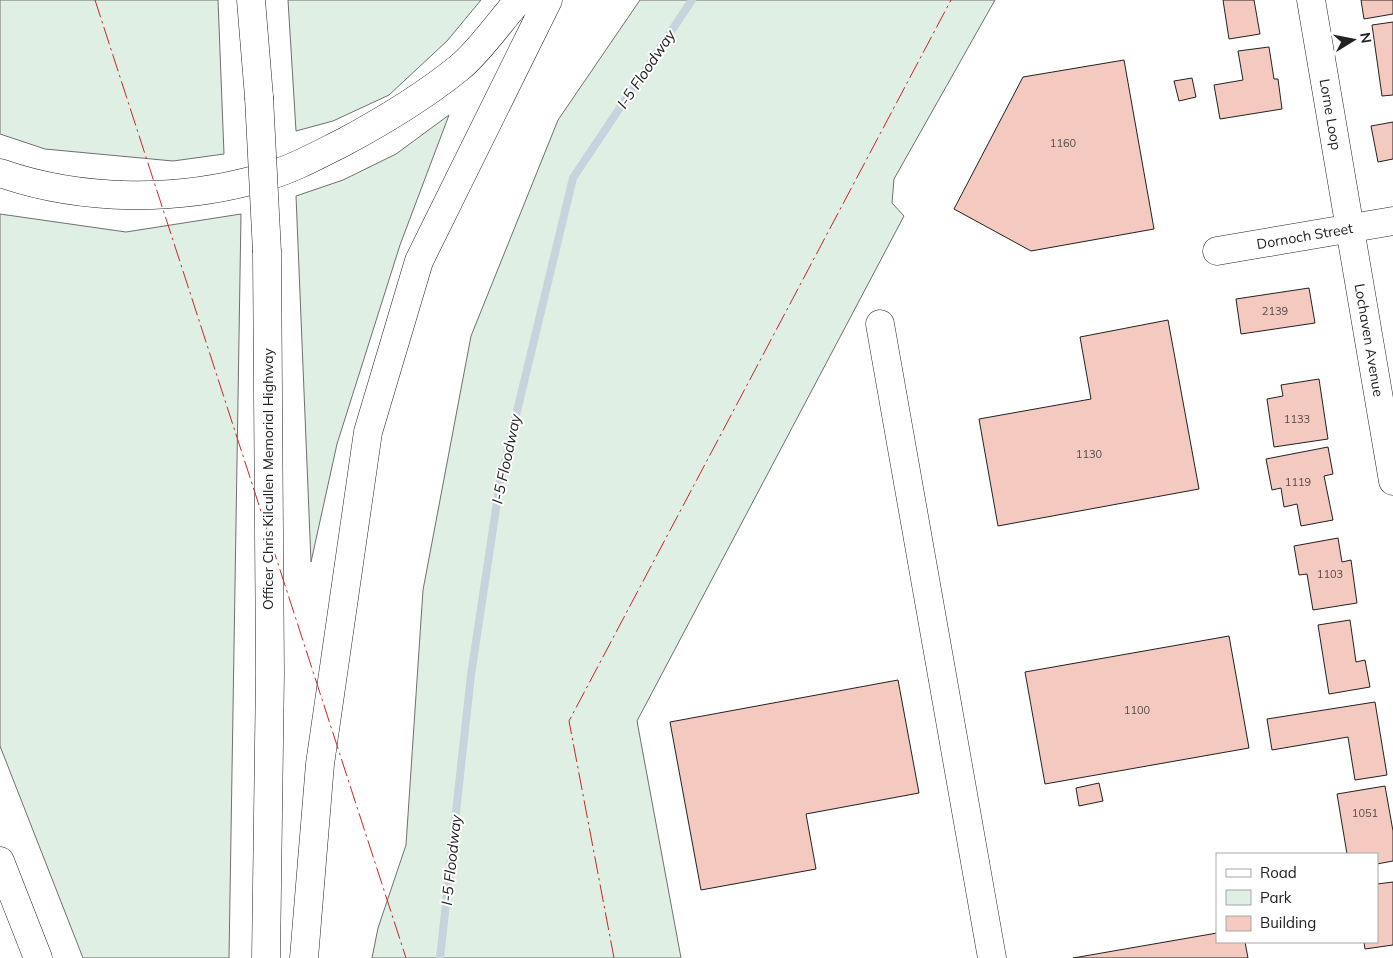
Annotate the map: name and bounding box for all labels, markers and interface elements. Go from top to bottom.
north arrow [1328,15,1378,65]
water label: I-5 Floodway [613,25,680,112]
text: N [1356,31,1376,45]
street label: Lorne Loop [1316,77,1345,151]
house number: 1160 [1050,136,1077,150]
street label: Dornoch Street [1255,219,1354,253]
street label: Lochaven Avenue [1350,282,1387,398]
house number: 2139 [1262,304,1288,318]
street label: Officer Chris Kilcullen Memorial Highway [259,347,277,610]
water label: I-5 Floodway [487,411,525,506]
house number: 1133 [1284,412,1310,426]
house number: 1130 [1076,447,1103,461]
house number: 1119 [1285,475,1311,489]
house number: 1103 [1317,567,1343,581]
house number: 1100 [1124,703,1151,717]
house number: 1051 [1352,806,1378,820]
water label: I-5 Floodway [437,813,465,906]
legend [1216,853,1378,943]
text: Road [1260,863,1297,882]
text: Park [1260,888,1292,907]
text: Building [1260,913,1316,932]

